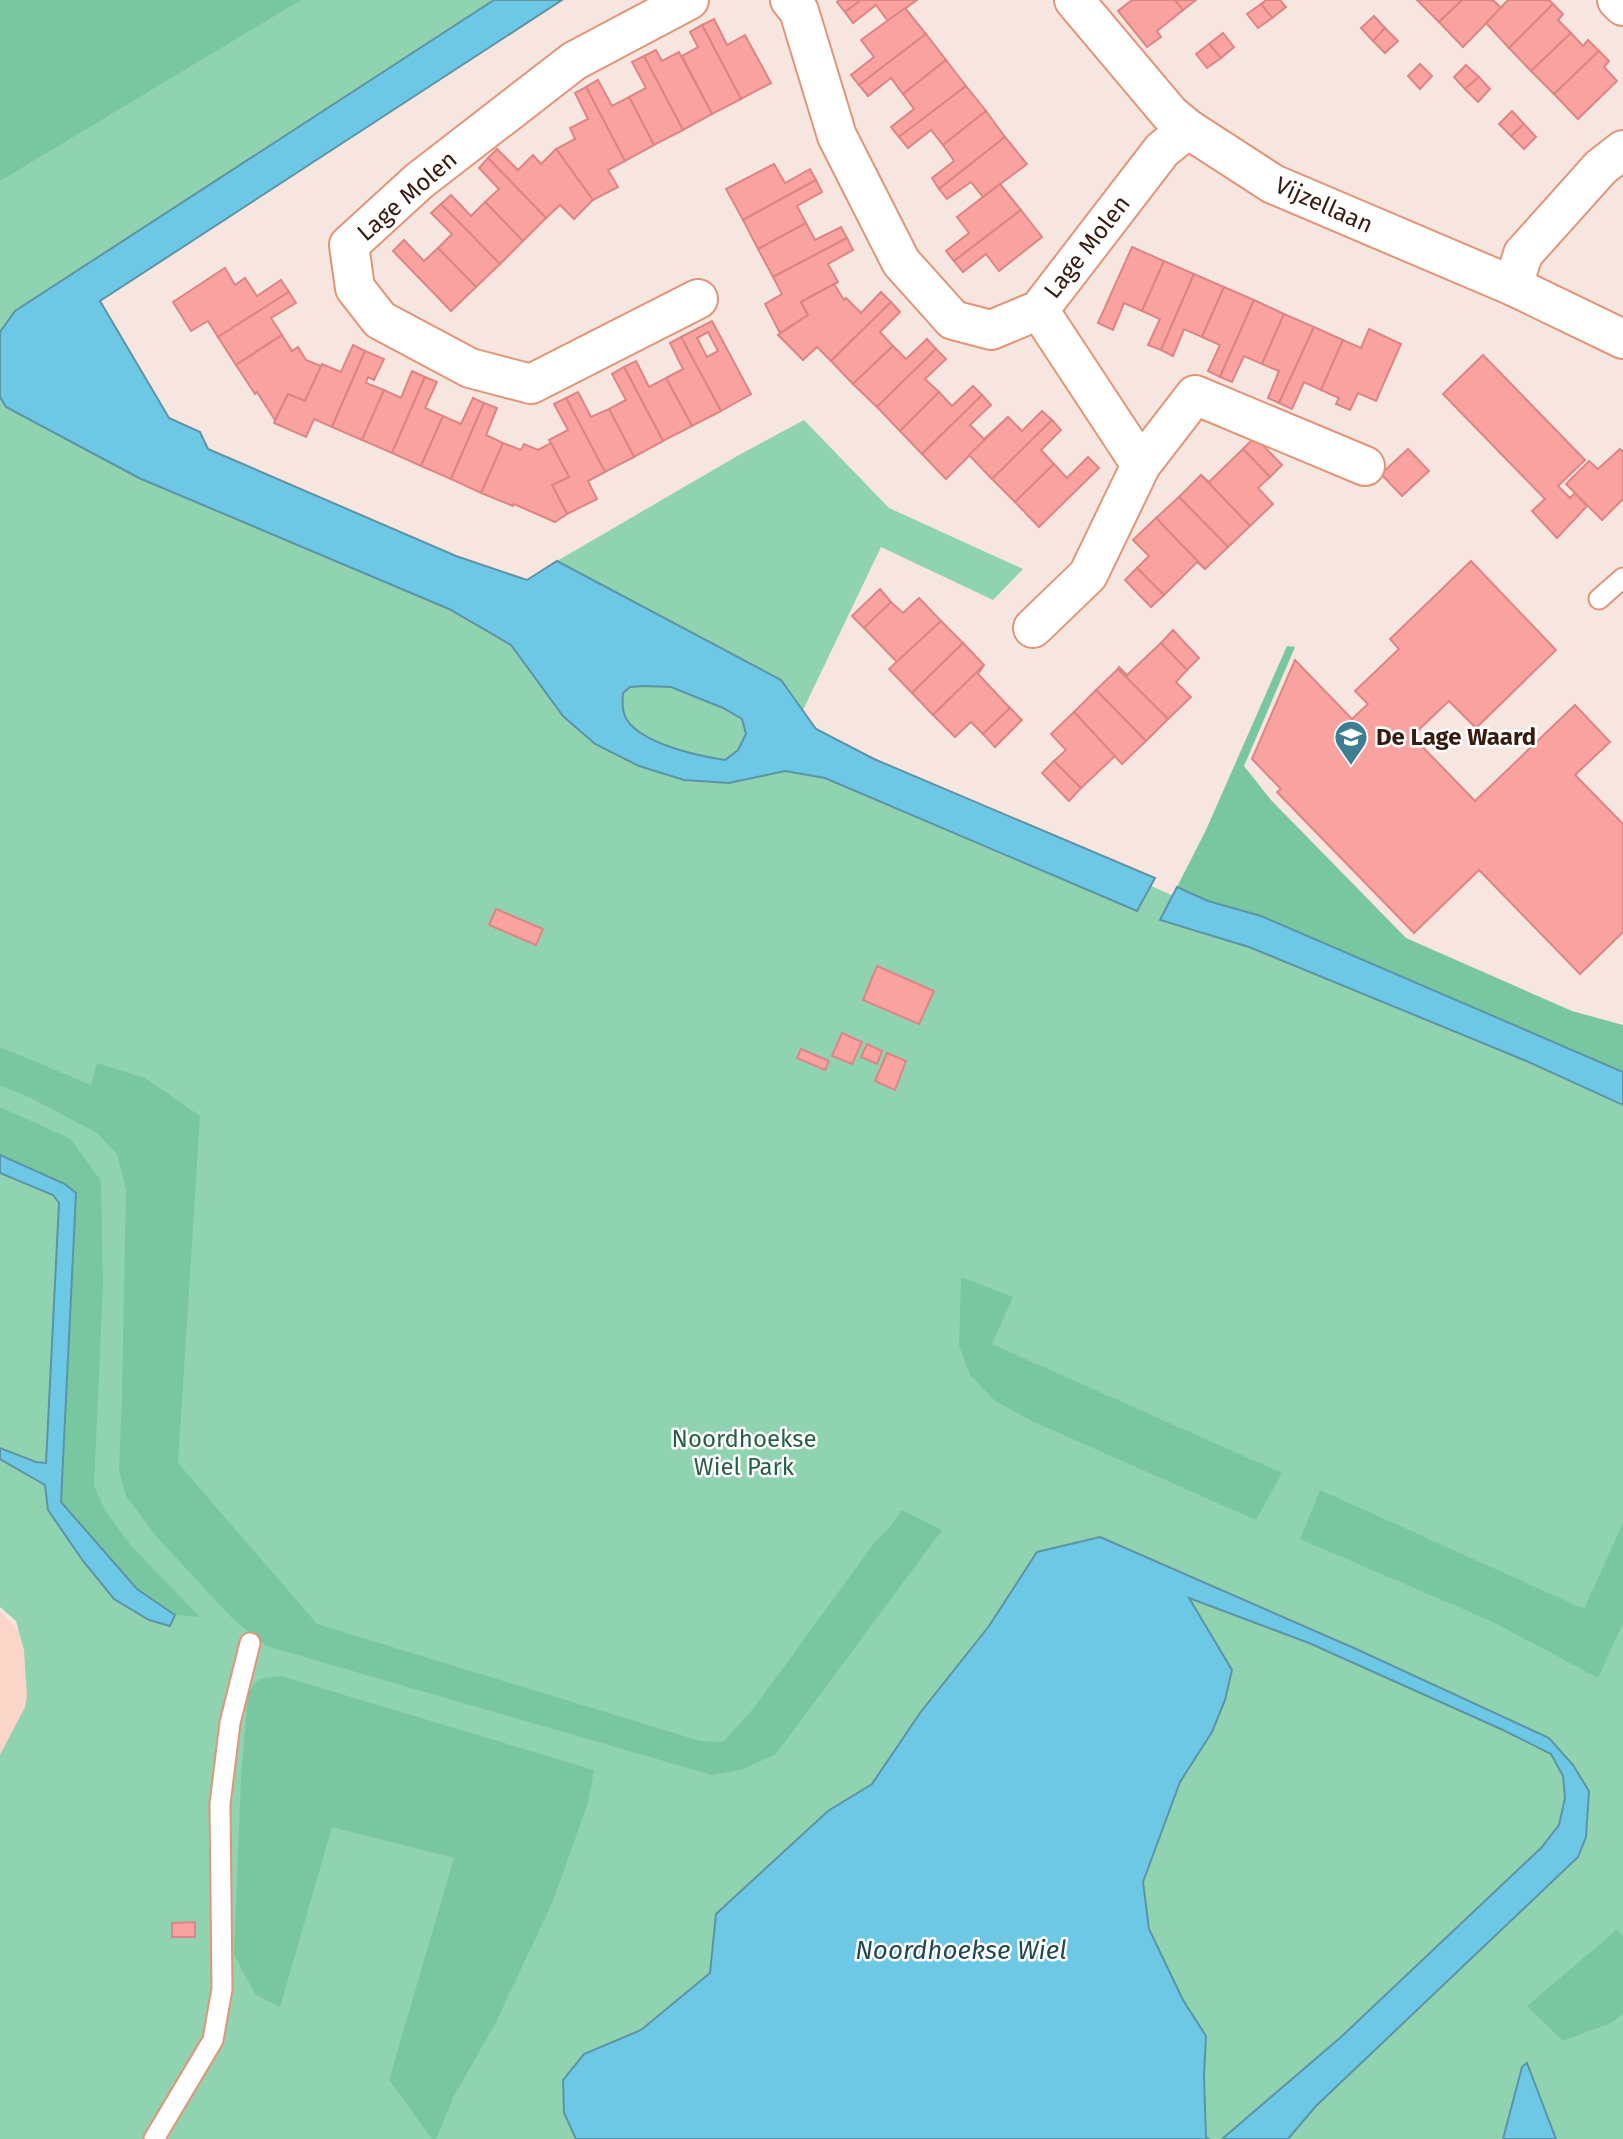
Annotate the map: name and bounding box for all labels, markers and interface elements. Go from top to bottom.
street label: Lage Molen [351,145,463,247]
street label: Vijzellaan [1271,171,1377,239]
street label: Lage Molen [1038,190,1136,304]
school or university icon: De Lage Waard [1332,718,1370,767]
place label: De Lage Waard [1376,723,1536,751]
park label: Noordhoekse Wiel Park [672,1425,816,1481]
water label: Noordhoekse Wiel [855,1935,1067,1966]

